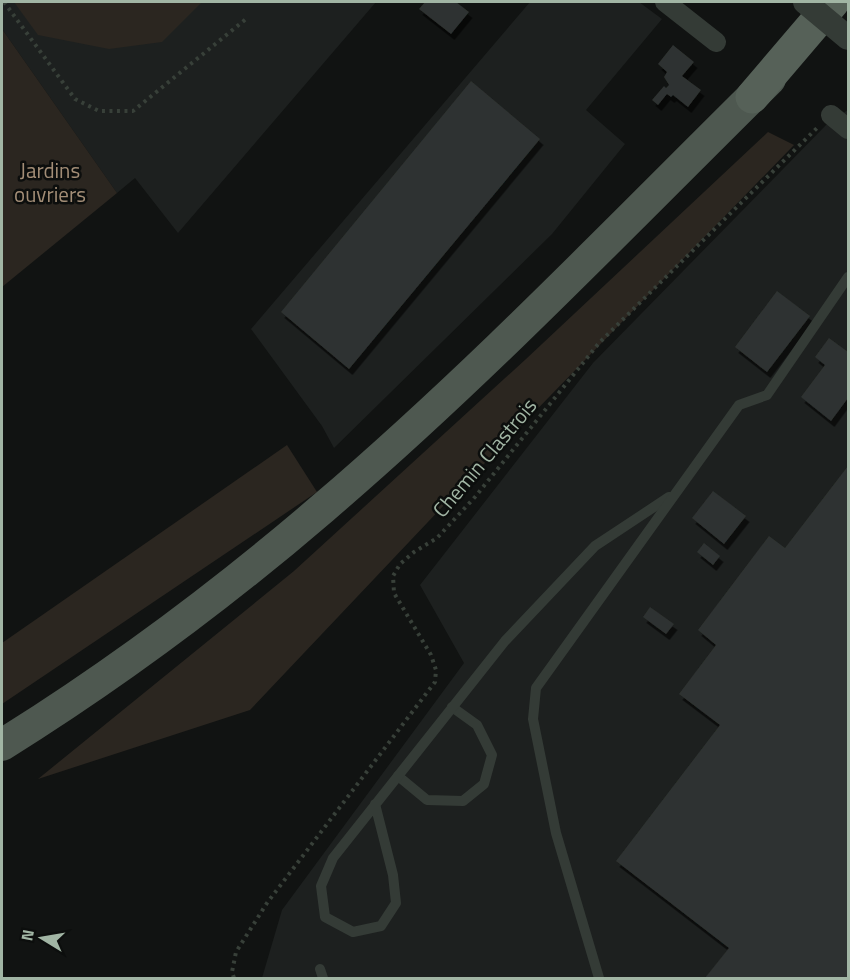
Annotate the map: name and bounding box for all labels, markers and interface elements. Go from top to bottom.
park label: Jardins ouvriers [14,154,86,210]
street label: Chemin Clastrois [424,390,544,524]
north arrow [12,908,72,968]
text: N [14,927,40,943]

